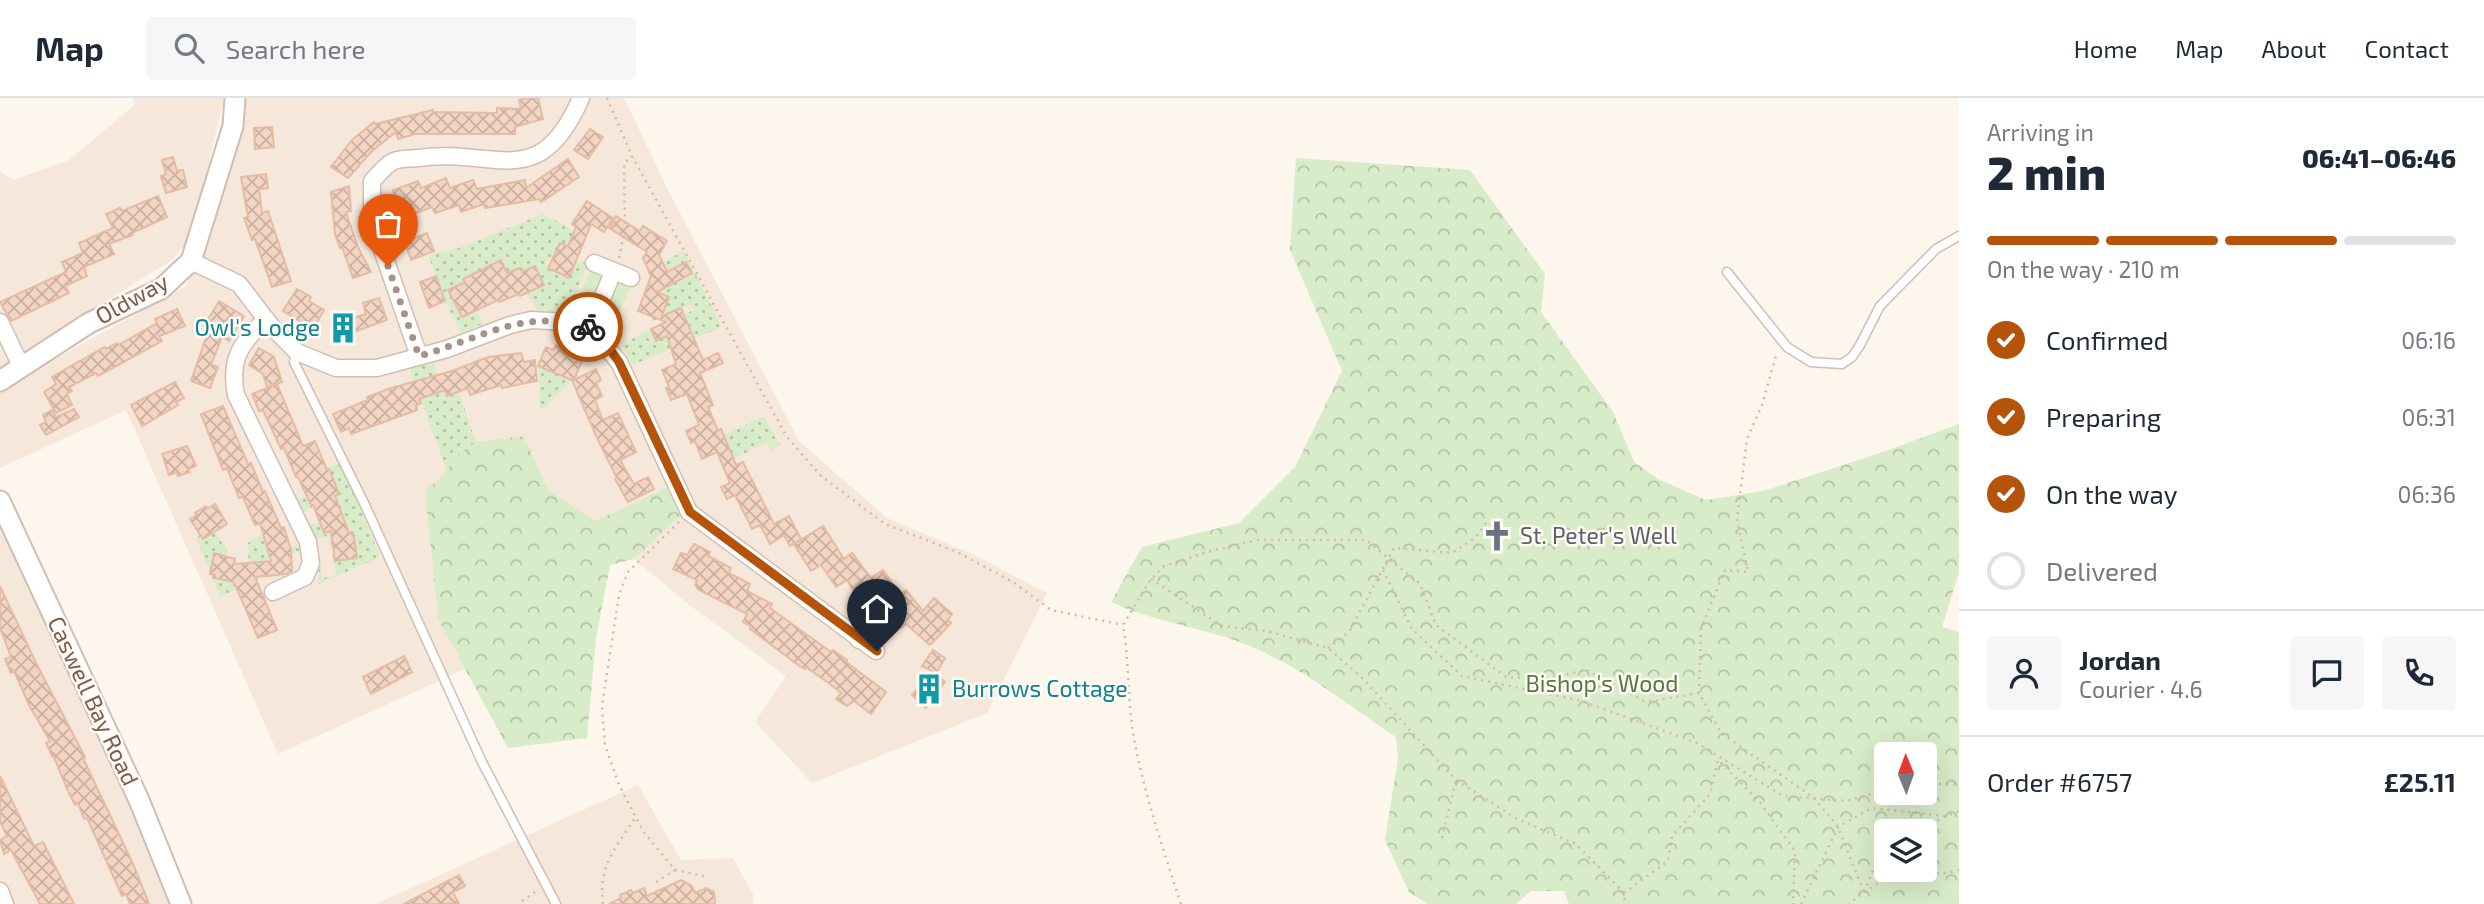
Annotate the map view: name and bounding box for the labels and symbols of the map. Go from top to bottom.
pin [358,194,418,266]
street label: Oldway [90,267,173,330]
courier [553,292,623,362]
building icon: Owl's Lodge [326,311,360,345]
place label: Owl's Lodge [195,313,320,341]
church icon: St. Peter's Well [1480,519,1514,553]
place label: St. Peter's Well [1520,521,1677,549]
pin [847,579,907,651]
street label: Caswell Bay Road [42,611,145,790]
park label: Bishop's Wood [1525,669,1679,697]
building icon: Burrows Cottage [912,672,946,706]
place label: Burrows Cottage [952,674,1128,702]
north arrow [1874,742,1937,805]

